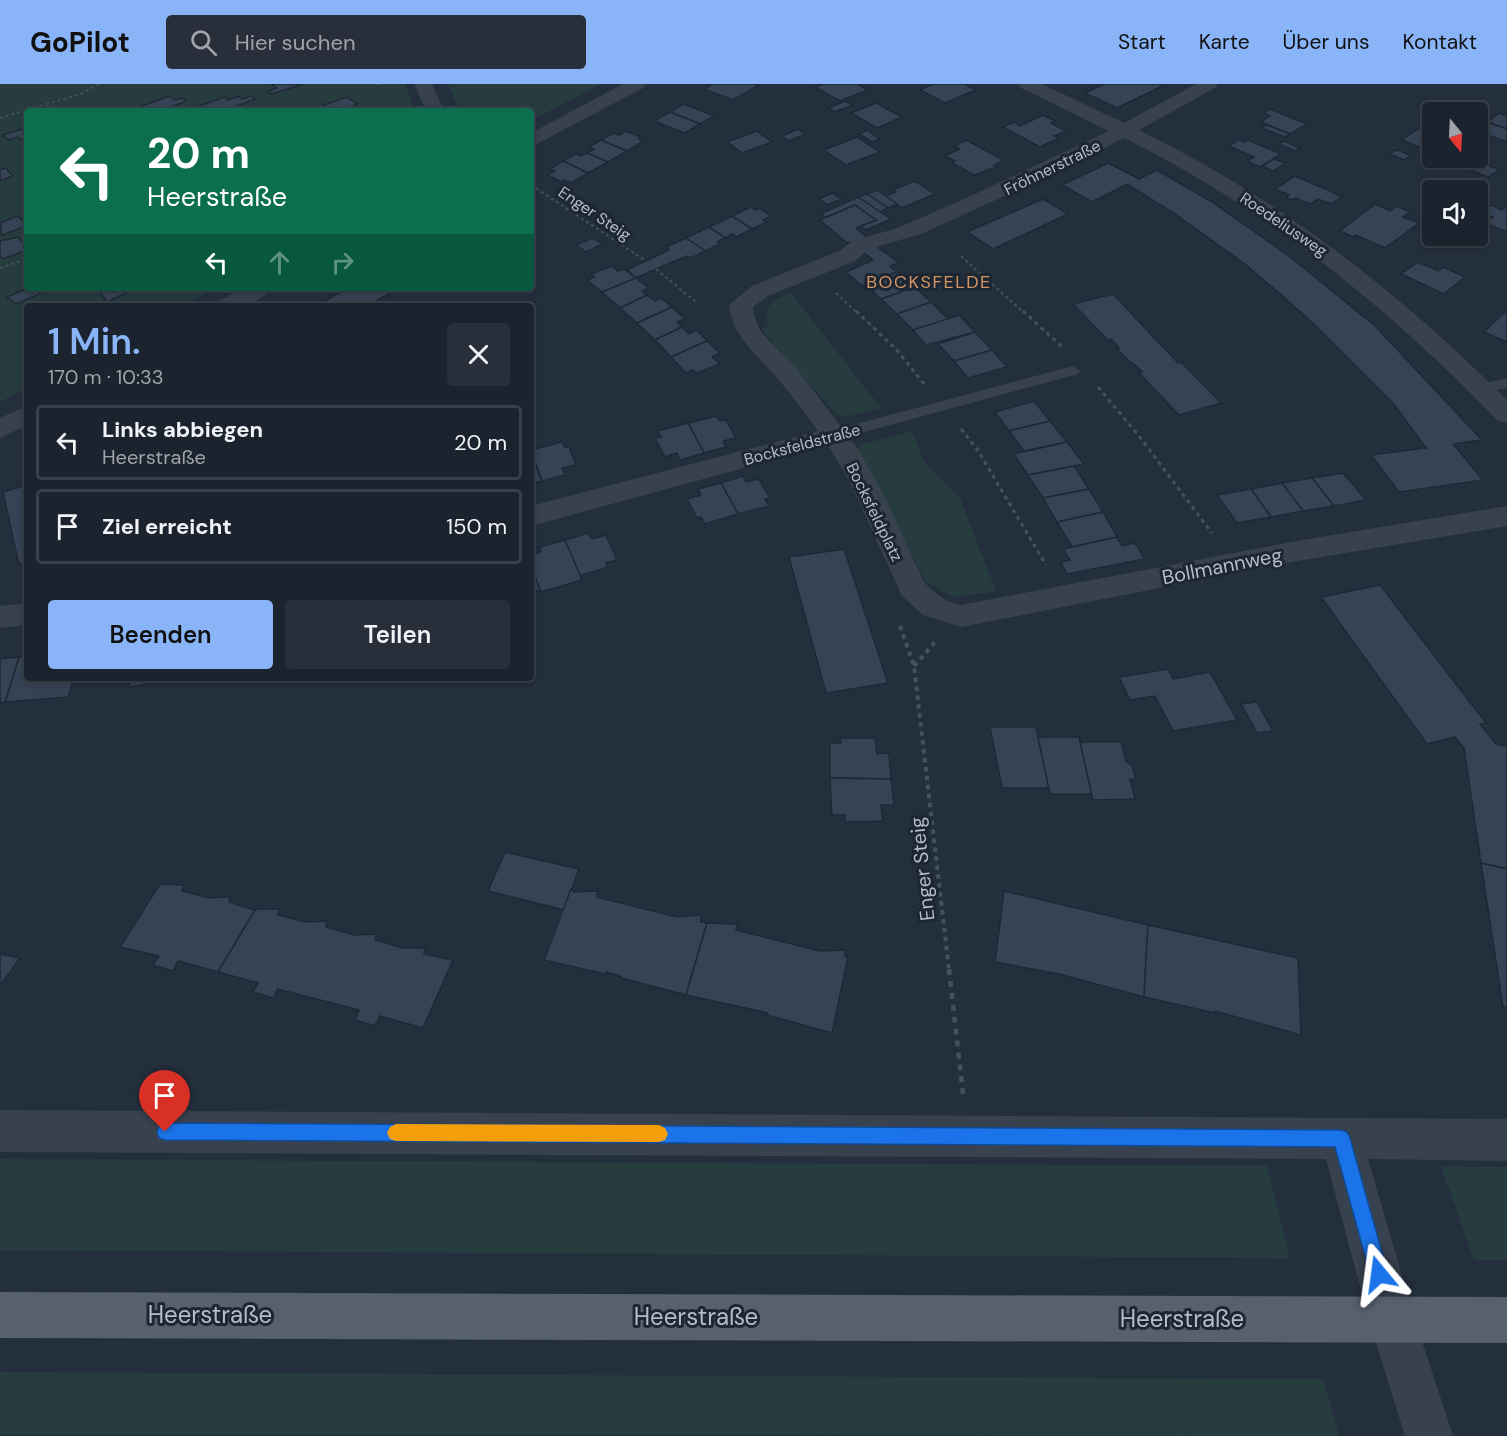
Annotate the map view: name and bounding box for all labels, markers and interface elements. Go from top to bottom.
search box [166,15,586,69]
text: GoPilot [30,24,130,61]
icon: search [187,26,220,59]
text: Hier suchen [235,28,356,57]
text: Start [1118,28,1166,56]
text: Karte [1199,28,1250,56]
text: Über uns [1283,28,1369,56]
text: Kontakt [1402,28,1477,56]
north arrow [1422,102,1488,168]
map controls [1422,102,1488,246]
text: 20 m [147,126,250,181]
icon: left [48,132,126,210]
street label: Fröhnerstraße [1000,135,1104,200]
text: Heerstraße [147,179,287,214]
button: sound [1422,180,1488,246]
street label: Enger Steig [554,181,635,245]
street label: Roedeliusweg [1236,187,1331,261]
icon: left [200,246,233,279]
icon: ahead [263,246,296,279]
icon: right [326,246,359,279]
district label: BOCKSFELDE [866,270,992,294]
text: 1 Min. [48,318,140,365]
button: close [447,323,510,386]
text: 170 m · 10:33 [48,364,164,390]
text: Links abbiegen [102,415,263,444]
street label: Bocksfeldstraße [742,419,863,470]
icon: left [51,426,84,459]
text: 20 m [454,428,507,457]
text: Heerstraße [102,444,206,470]
street label: Bocksfeldplatz [842,459,908,565]
icon: arrive [51,510,84,543]
text: Ziel erreicht [102,512,232,541]
text: 150 m [446,512,507,541]
street label: Bollmannweg [1160,542,1284,590]
button: Beenden [48,600,273,669]
button: Teilen [285,600,510,669]
street label: Enger Steig [904,816,940,922]
pin [139,1070,190,1132]
icon: arrive [148,1079,181,1112]
position arrow [1347,1242,1411,1306]
street label: Heerstraße [148,1299,272,1330]
street label: Heerstraße [634,1301,758,1332]
street label: Heerstraße [1120,1303,1244,1334]

